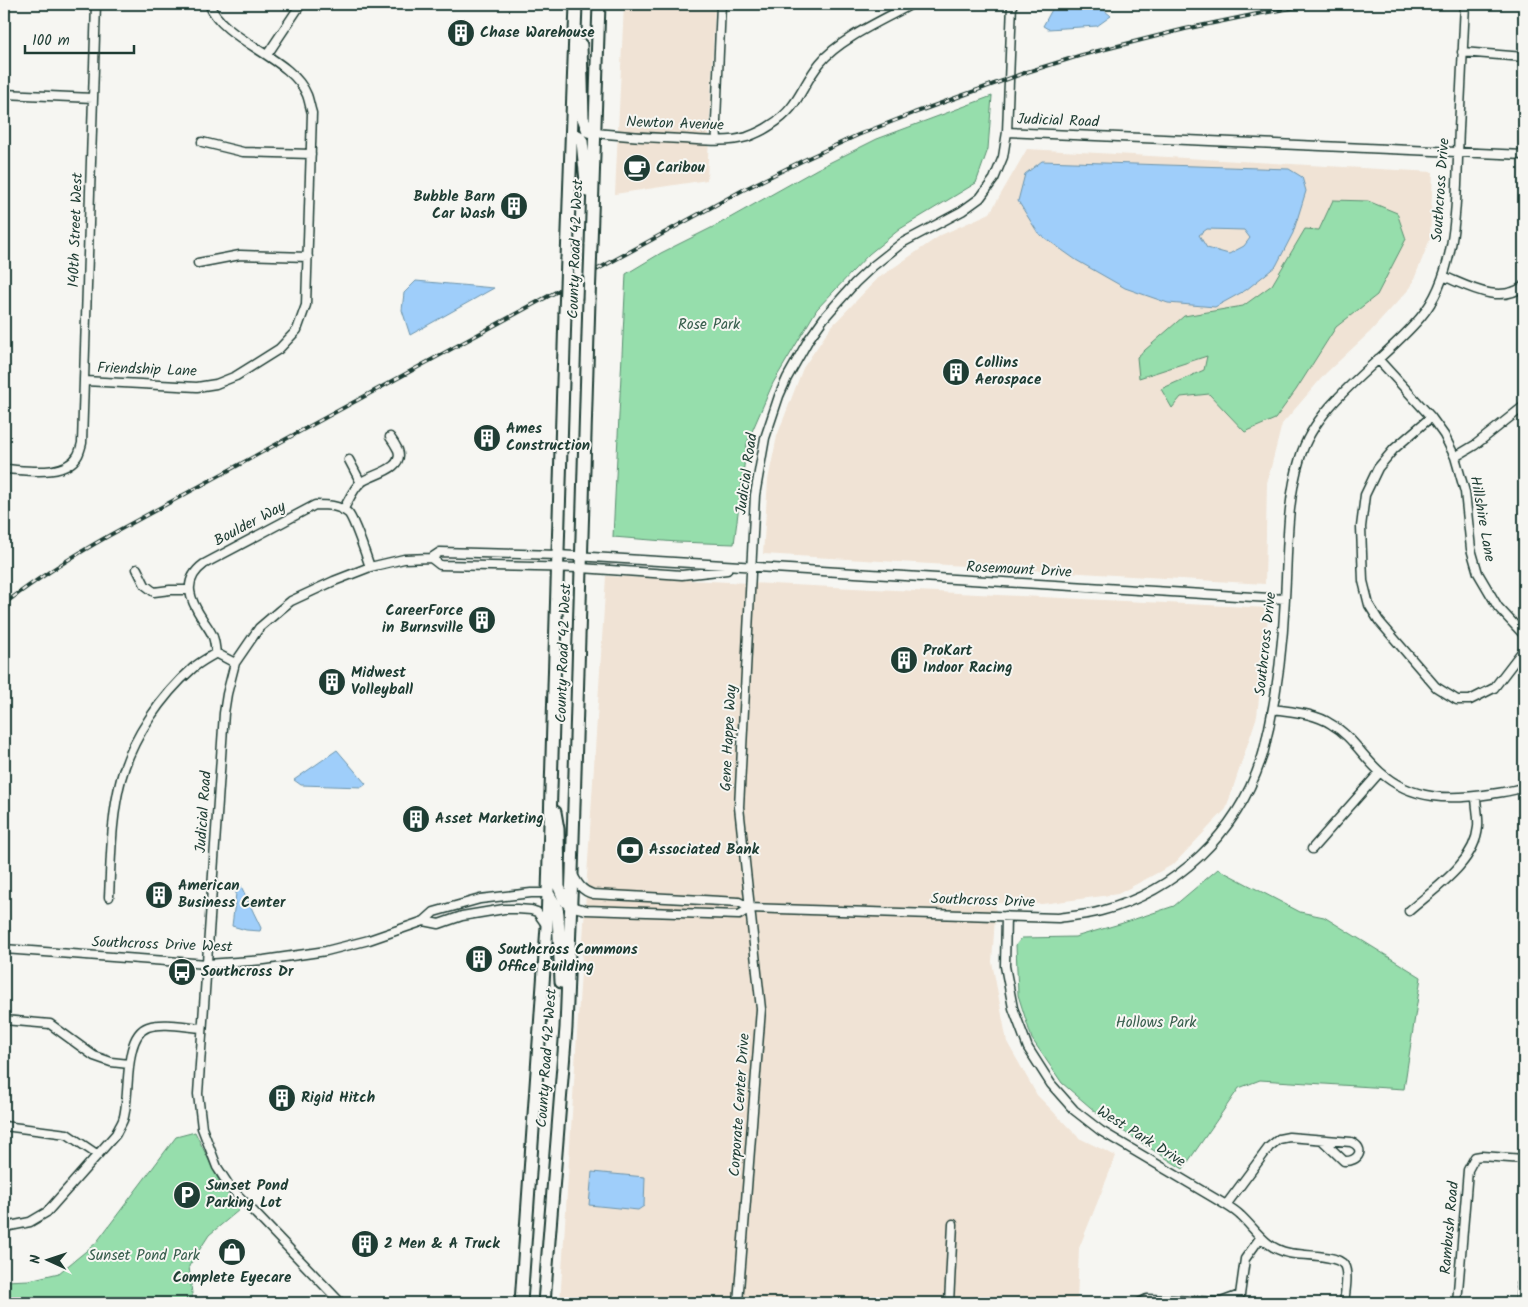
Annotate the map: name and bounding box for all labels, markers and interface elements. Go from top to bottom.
building icon: Chase Warehouse [446,18,476,48]
place label: Chase Warehouse [480,21,595,45]
scale bar [25,22,134,54]
text: 100 m [32,29,70,53]
street label: Judicial Road [1016,108,1100,134]
street label: Newton Avenue [626,110,725,138]
street label: Southcross Drive [1425,137,1457,243]
cafe icon: Caribou [622,153,652,183]
place label: Caribou [656,156,706,180]
street label: 140th Street West [62,172,90,288]
street label: County Road 42 West [562,179,590,319]
place label: Bubble Barn Car Wash [414,185,495,226]
building icon: Bubble Barn Car Wash [499,191,529,221]
park label: Rose Park [678,313,741,337]
place label: Collins Aerospace [975,351,1042,392]
street label: Friendship Lane [97,356,198,384]
building icon: Collins Aerospace [941,357,971,387]
place label: Ames Construction [506,417,590,458]
building icon: Ames Construction [472,423,502,453]
street label: Judicial Road [729,431,765,516]
street label: Hillshire Lane [1463,474,1501,564]
street label: Boulder Way [210,495,291,553]
street label: Rosemount Drive [966,555,1073,585]
street label: County Road 42 West [550,583,578,723]
street label: Southcross Drive [1249,591,1283,697]
place label: CareerForce in Burnsville [382,599,464,640]
building icon: CareerForce in Burnsville [467,605,497,635]
place label: ProKart Indoor Racing [923,639,1012,680]
building icon: ProKart Indoor Racing [889,645,919,675]
place label: Midwest Volleyball [351,661,413,702]
building icon: Midwest Volleyball [317,667,347,697]
street label: Gene Happe Way [714,683,744,792]
street label: Judicial Road [189,770,219,854]
building icon: Asset Marketing [401,804,431,834]
place label: Asset Marketing [435,807,544,831]
bank icon: Associated Bank [615,835,645,865]
place label: Associated Bank [649,838,759,862]
place label: American Business Center [178,874,286,915]
building icon: American Business Center [144,880,174,910]
street label: Southcross Drive [930,887,1036,915]
street label: Southcross Drive West [91,931,233,959]
place label: Southcross Commons Office Building [498,938,638,979]
building icon: Southcross Commons Office Building [464,944,494,974]
bus stop icon: Southcross Dr [167,957,197,987]
place label: Southcross Dr [201,960,294,984]
street label: County Road 42 West [530,987,564,1128]
park label: Hollows Park [1116,1011,1197,1035]
street label: Corporate Center Drive [723,1032,757,1178]
building icon: Rigid Hitch [267,1083,297,1113]
place label: Rigid Hitch [301,1086,375,1110]
street label: West Park Drive [1092,1100,1190,1174]
place label: Sunset Pond Parking Lot [206,1174,289,1215]
parking icon: Sunset Pond Parking Lot [172,1180,202,1210]
street label: Rambush Road [1434,1180,1466,1276]
building icon: 2 Men & A Truck [350,1229,380,1259]
place label: 2 Men & A Truck [384,1232,500,1256]
north arrow [22,1234,72,1284]
shop icon: Complete Eyecare [217,1237,247,1267]
park label: Sunset Pond Park [88,1244,201,1268]
text: N [25,1254,47,1264]
place label: Complete Eyecare [173,1266,292,1290]

